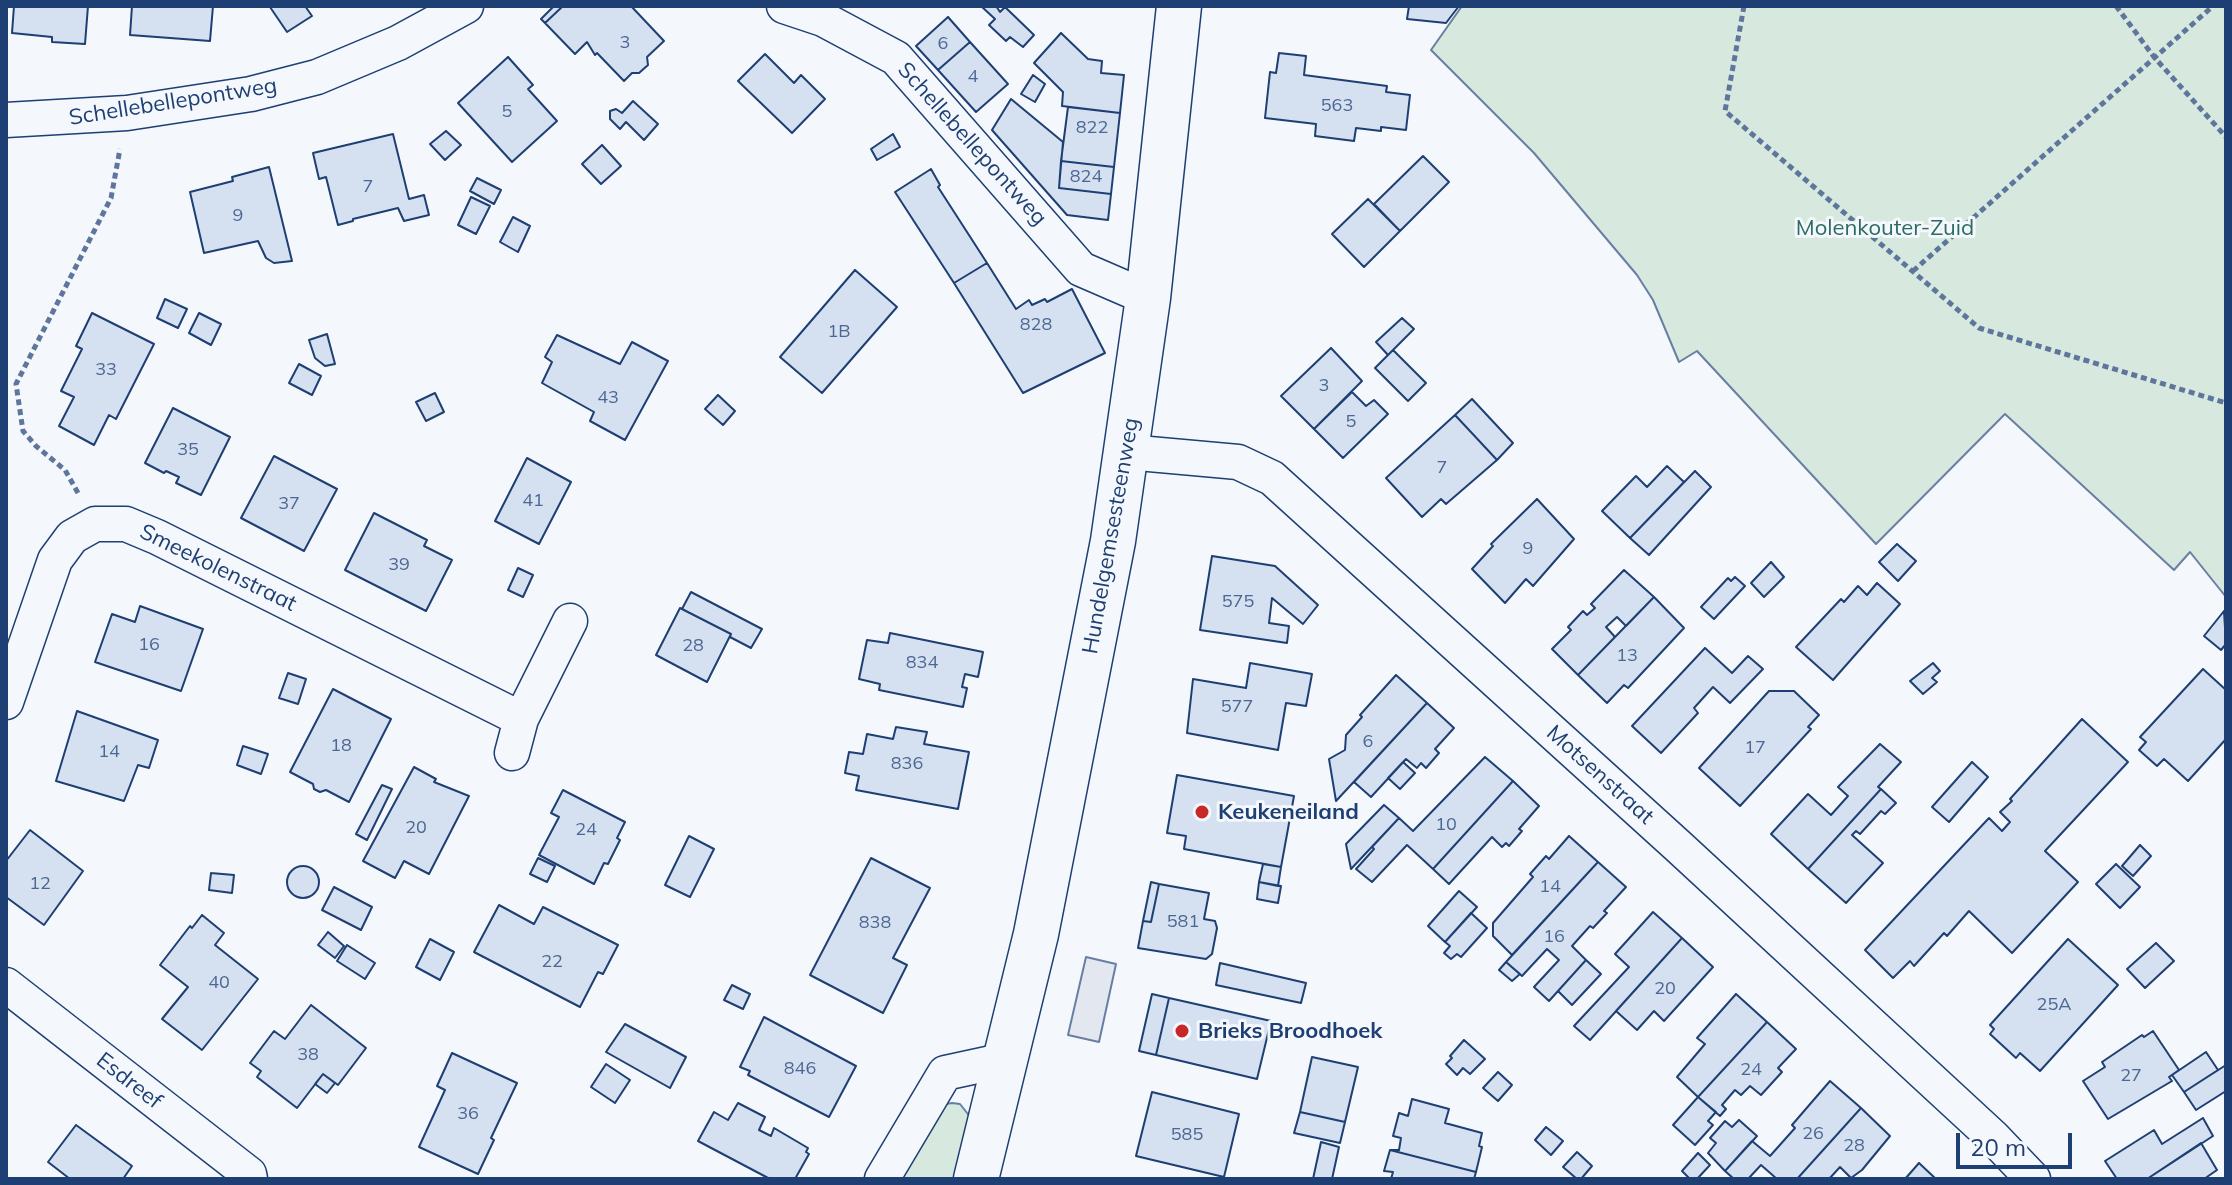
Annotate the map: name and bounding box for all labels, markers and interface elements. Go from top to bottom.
house number: 3 [620,32,630,54]
house number: 6 [938,33,948,55]
street label: Schellebellepontweg [892,57,1052,231]
house number: 4 [968,66,978,88]
street label: Schellebellepontweg [67,73,279,131]
house number: 563 [1321,95,1353,117]
house number: 5 [502,101,512,123]
house number: 822 [1076,117,1108,139]
house number: 824 [1070,166,1102,188]
house number: 7 [363,176,373,198]
house number: 9 [233,205,243,227]
park label: Molenkouter-Zuid [1796,215,1974,241]
house number: 828 [1020,314,1052,336]
house number: 1B [827,321,851,343]
house number: 33 [95,359,117,381]
house number: 3 [1319,375,1329,397]
house number: 43 [597,387,619,409]
house number: 5 [1346,411,1356,433]
street label: Hundelgemsesteenweg [1077,416,1145,656]
house number: 35 [177,439,199,461]
house number: 7 [1437,457,1447,479]
house number: 41 [522,490,544,512]
house number: 37 [278,493,300,515]
street label: Smeekolenstraat [135,519,301,617]
house number: 9 [1523,538,1533,560]
house number: 39 [388,554,410,576]
house number: 575 [1222,591,1254,613]
house number: 16 [138,634,160,656]
house number: 28 [682,635,704,657]
house number: 13 [1616,645,1638,667]
house number: 834 [906,652,938,674]
house number: 577 [1221,696,1253,718]
street label: Motsenstraat [1541,720,1659,830]
house number: 6 [1363,731,1373,753]
house number: 18 [330,735,352,757]
house number: 17 [1744,737,1766,759]
house number: 14 [98,741,120,763]
house number: 836 [891,753,923,775]
place label: Keukeneiland [1218,799,1359,825]
marker: Keukeneiland [1193,803,1211,821]
house number: 10 [1435,814,1457,836]
house number: 20 [405,817,427,839]
house number: 24 [575,819,597,841]
house number: 12 [29,873,51,895]
house number: 14 [1539,876,1561,898]
house number: 581 [1167,911,1199,933]
house number: 838 [859,912,891,934]
house number: 16 [1543,926,1565,948]
house number: 22 [541,951,563,973]
house number: 40 [208,972,230,994]
house number: 20 [1654,978,1676,1000]
house number: 25A [2037,994,2071,1016]
place label: Brieks Broodhoek [1198,1018,1382,1044]
marker: Brieks Broodhoek [1173,1022,1191,1040]
house number: 38 [297,1044,319,1066]
street label: Esdreef [91,1047,167,1115]
house number: 846 [784,1058,816,1080]
house number: 24 [1740,1059,1762,1081]
house number: 27 [2120,1065,2142,1087]
house number: 36 [457,1103,479,1125]
scale bar [1960,1117,2076,1167]
house number: 26 [1802,1123,1824,1145]
house number: 585 [1171,1124,1203,1146]
text: 20 m [1970,1132,2026,1162]
house number: 28 [1843,1135,1865,1157]

